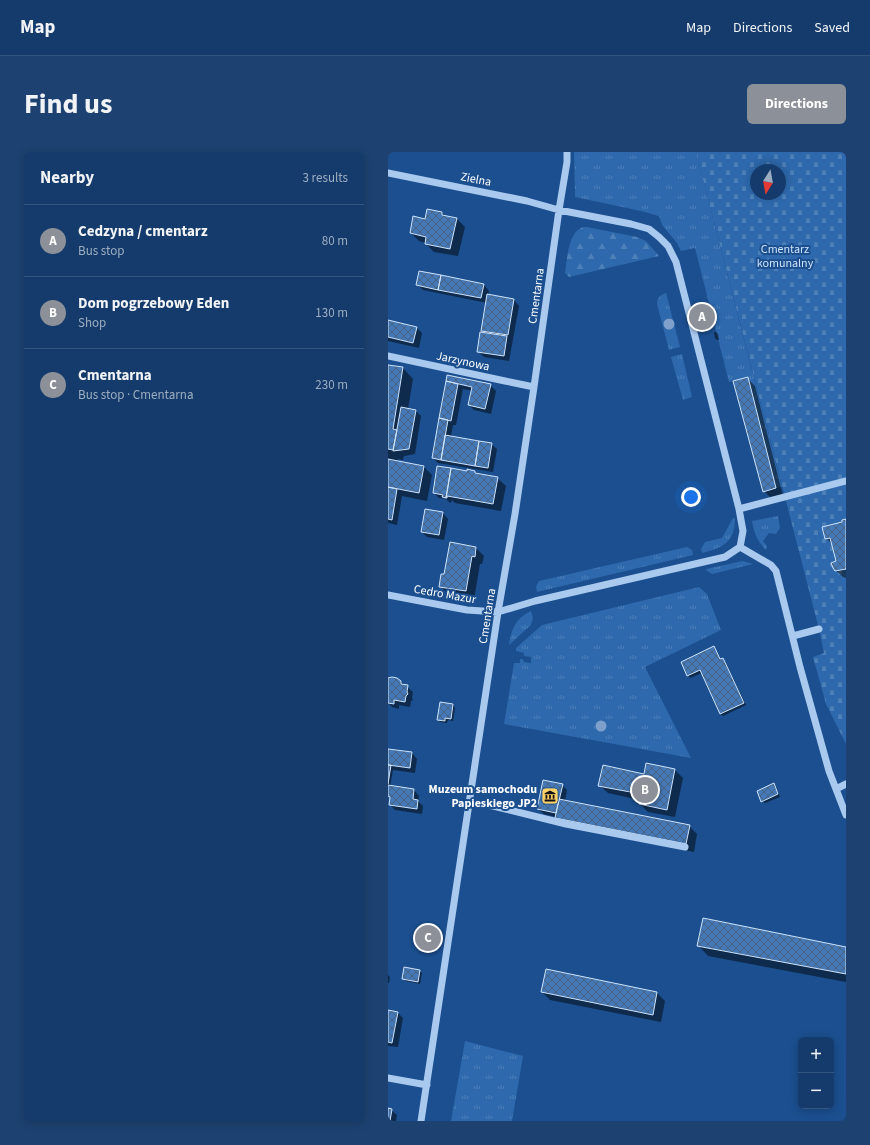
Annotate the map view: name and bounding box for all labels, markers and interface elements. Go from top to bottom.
text: Map [20,14,55,41]
text: Map [686,18,711,38]
text: Directions [733,18,792,38]
text: Saved [814,18,850,38]
text: Find us [24,84,112,124]
button: Directions [747,84,846,124]
north arrow [750,164,786,200]
text: Nearby [40,166,94,190]
street label: Zielna [459,168,493,191]
text: 3 results [303,169,348,187]
text: Cedzyna / cmentarz [78,221,208,242]
text: A [49,232,57,250]
text: 80 m [322,232,348,250]
park label: Cmentarz komunalny [757,241,814,272]
text: Bus stop [78,242,124,260]
street label: Cmentarna [524,267,549,325]
text: Dom pogrzebowy Eden [78,293,229,314]
pin: A [689,302,715,332]
text: B [49,304,57,322]
text: 130 m [315,304,348,322]
text: Shop [78,314,106,332]
street label: Jarzynowa [435,348,491,375]
text: Cmentarna [78,365,152,386]
text: C [49,376,57,394]
text: 230 m [315,376,348,394]
text: Bus stop · Cmentarna [78,386,193,404]
your location [681,487,701,507]
street label: Cedro Mazur [412,581,478,608]
street label: Cmentarna [475,587,500,645]
pin: B [632,775,658,805]
place label: Muzeum samochodu Papieskiego JP2 [429,781,537,812]
museum icon: Muzeum samochodu Papieskiego JP2 [540,786,560,806]
pin: C [415,923,441,953]
map controls [798,1037,834,1109]
button: + [798,1037,834,1073]
button: − [798,1073,834,1109]

